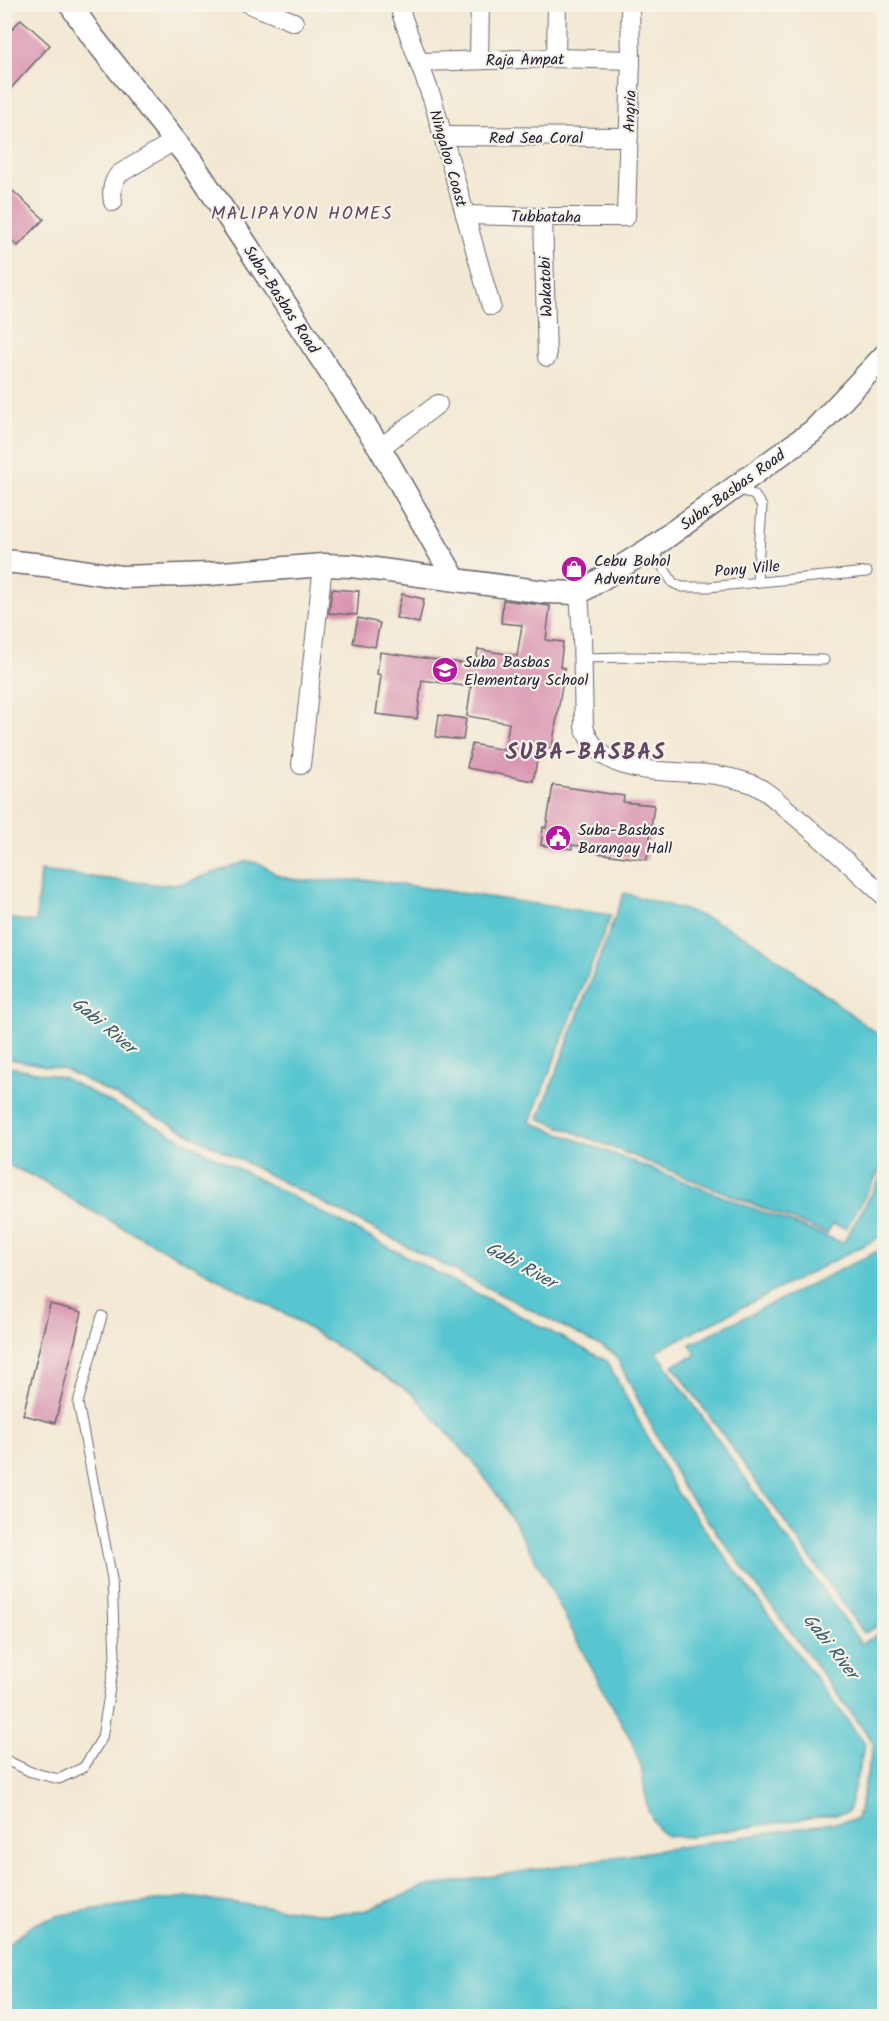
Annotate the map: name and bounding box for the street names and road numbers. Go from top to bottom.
street label: Raja Ampat [485,47,565,74]
street label: Angria [617,89,644,133]
street label: Ningaloo Coast [422,107,474,211]
street label: Red Sea Coral [489,126,583,151]
street label: Tubbataha [511,204,581,231]
street label: Suba-Basbas Road [236,241,326,360]
street label: Wakatobi [533,255,560,318]
street label: Suba-Basbas Road [675,443,792,537]
street label: Pony Ville [713,554,781,585]

